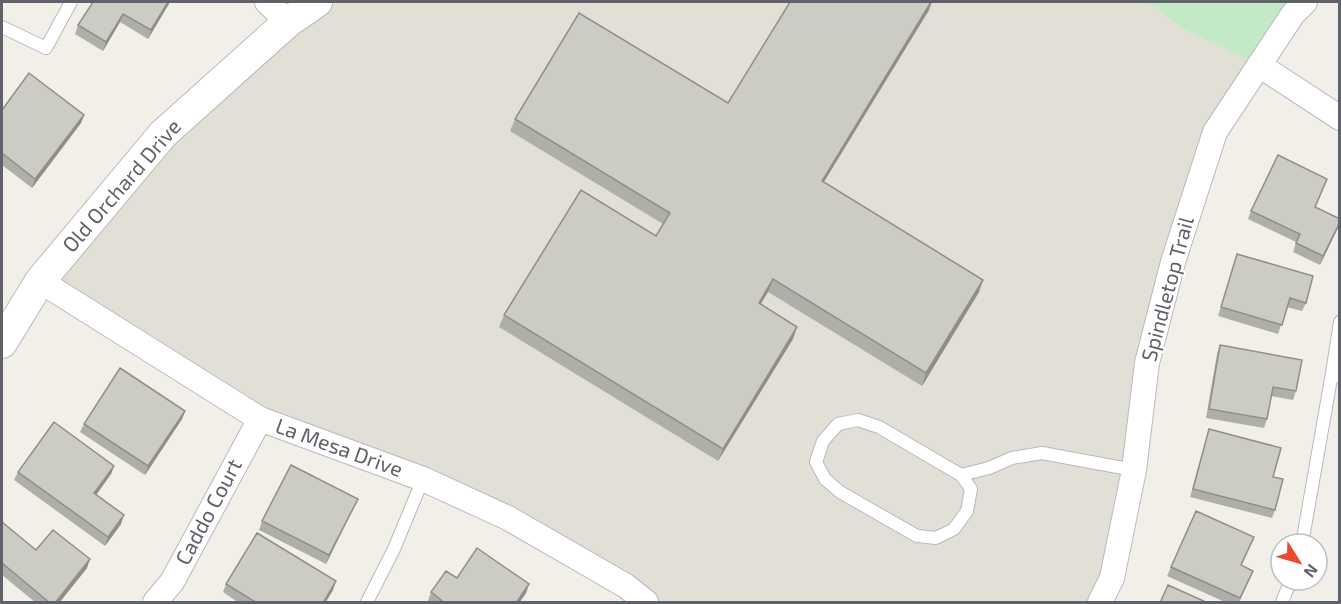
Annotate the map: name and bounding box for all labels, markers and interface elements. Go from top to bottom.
street label: Old Orchard Drive [56,113,185,257]
street label: Spindletop Trail [1135,213,1198,364]
street label: La Mesa Drive [273,412,406,481]
street label: Caddo Court [169,454,246,569]
north arrow [1269,532,1329,592]
text: N [1300,561,1322,582]

